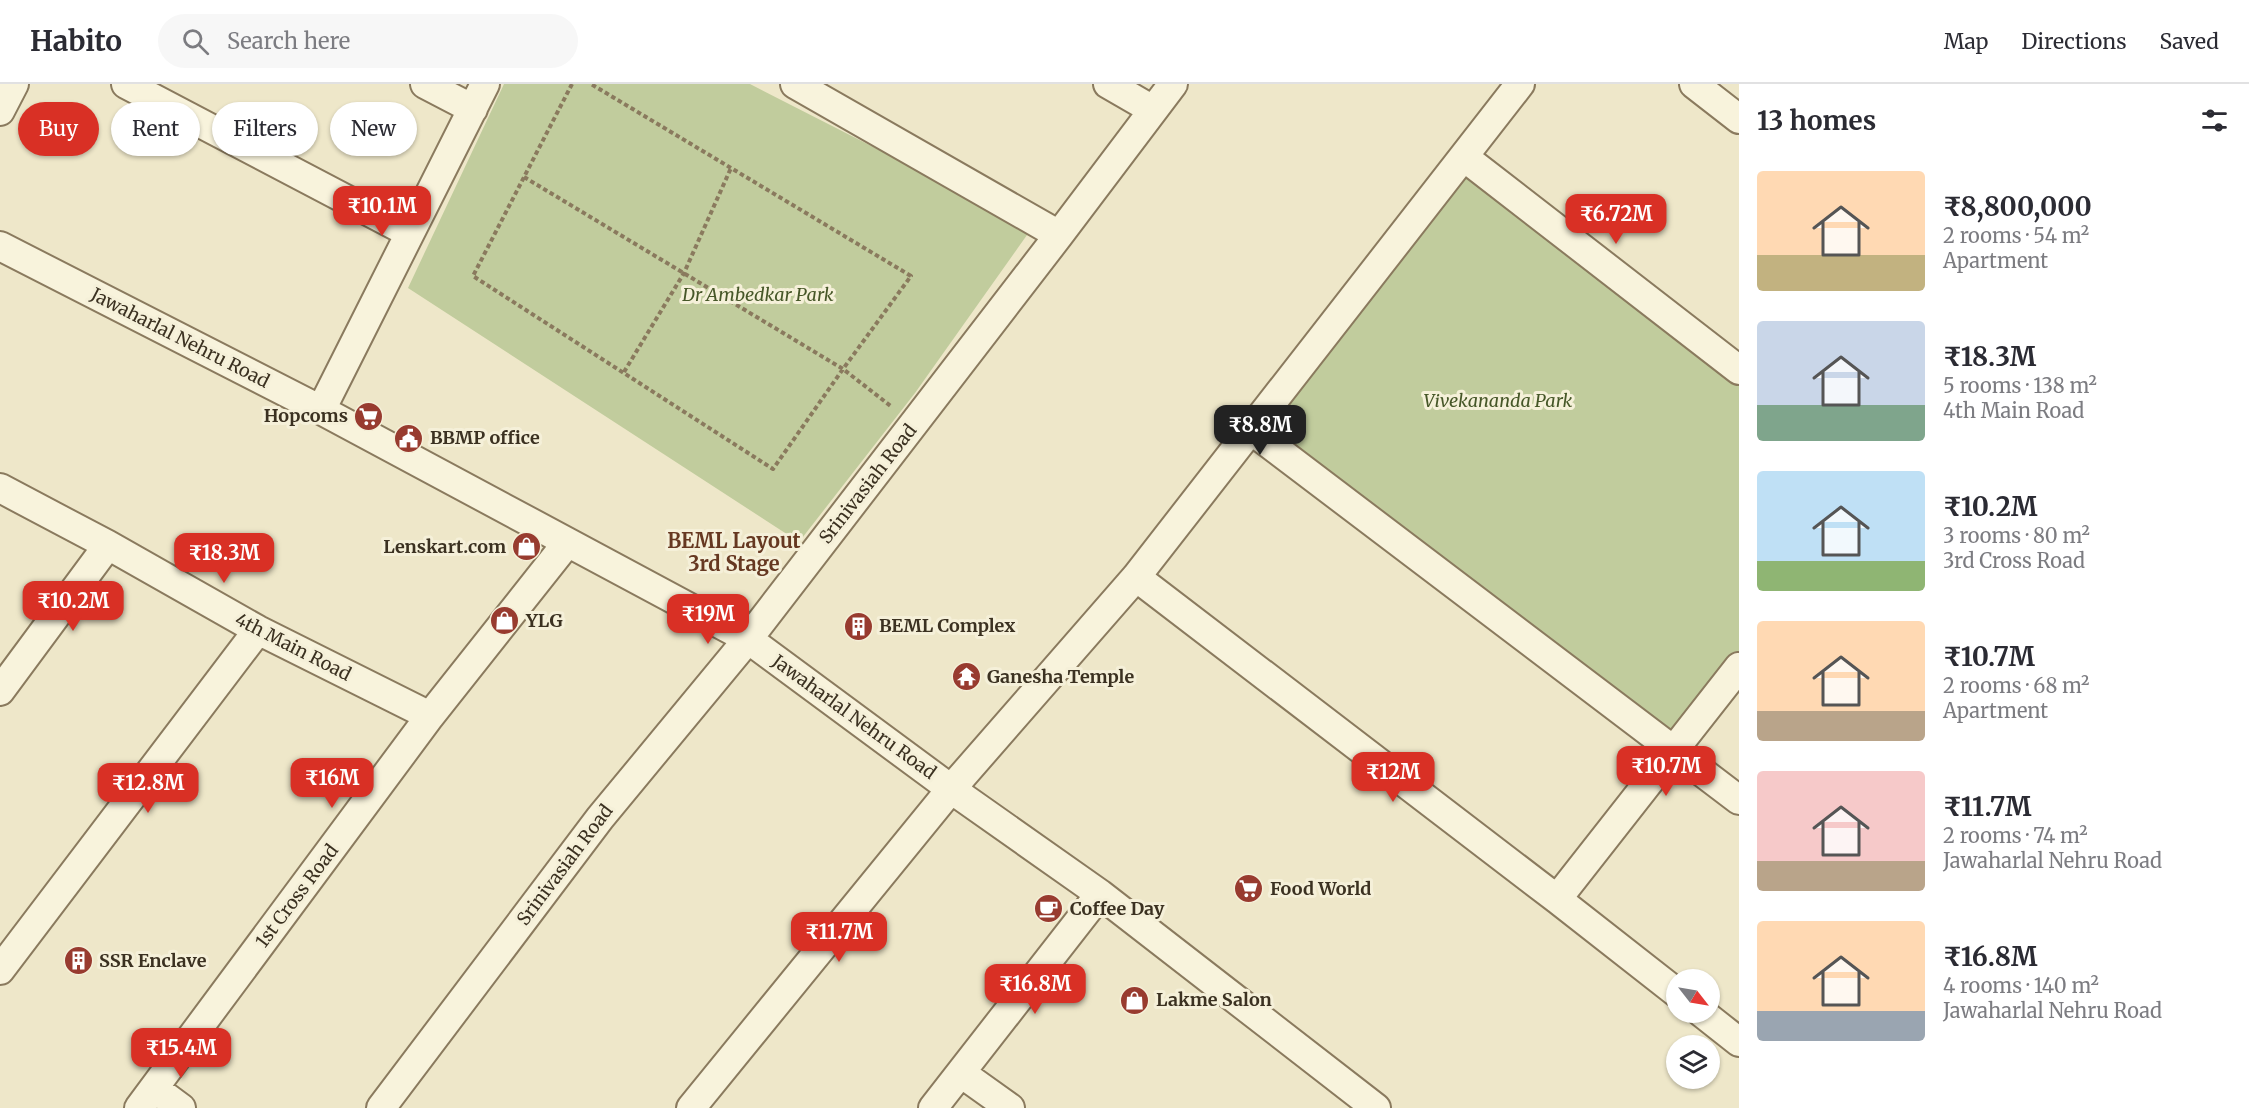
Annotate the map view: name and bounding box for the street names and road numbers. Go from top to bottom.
street label: Jawaharlal Nehru Road [86,282,273,393]
street label: Srinivasiah Road [814,419,922,548]
street label: 4th Main Road [231,607,355,686]
street label: Jawaharlal Nehru Road [767,649,941,784]
street label: Srinivasiah Road [512,800,618,930]
street label: 1st Cross Road [250,839,343,952]

